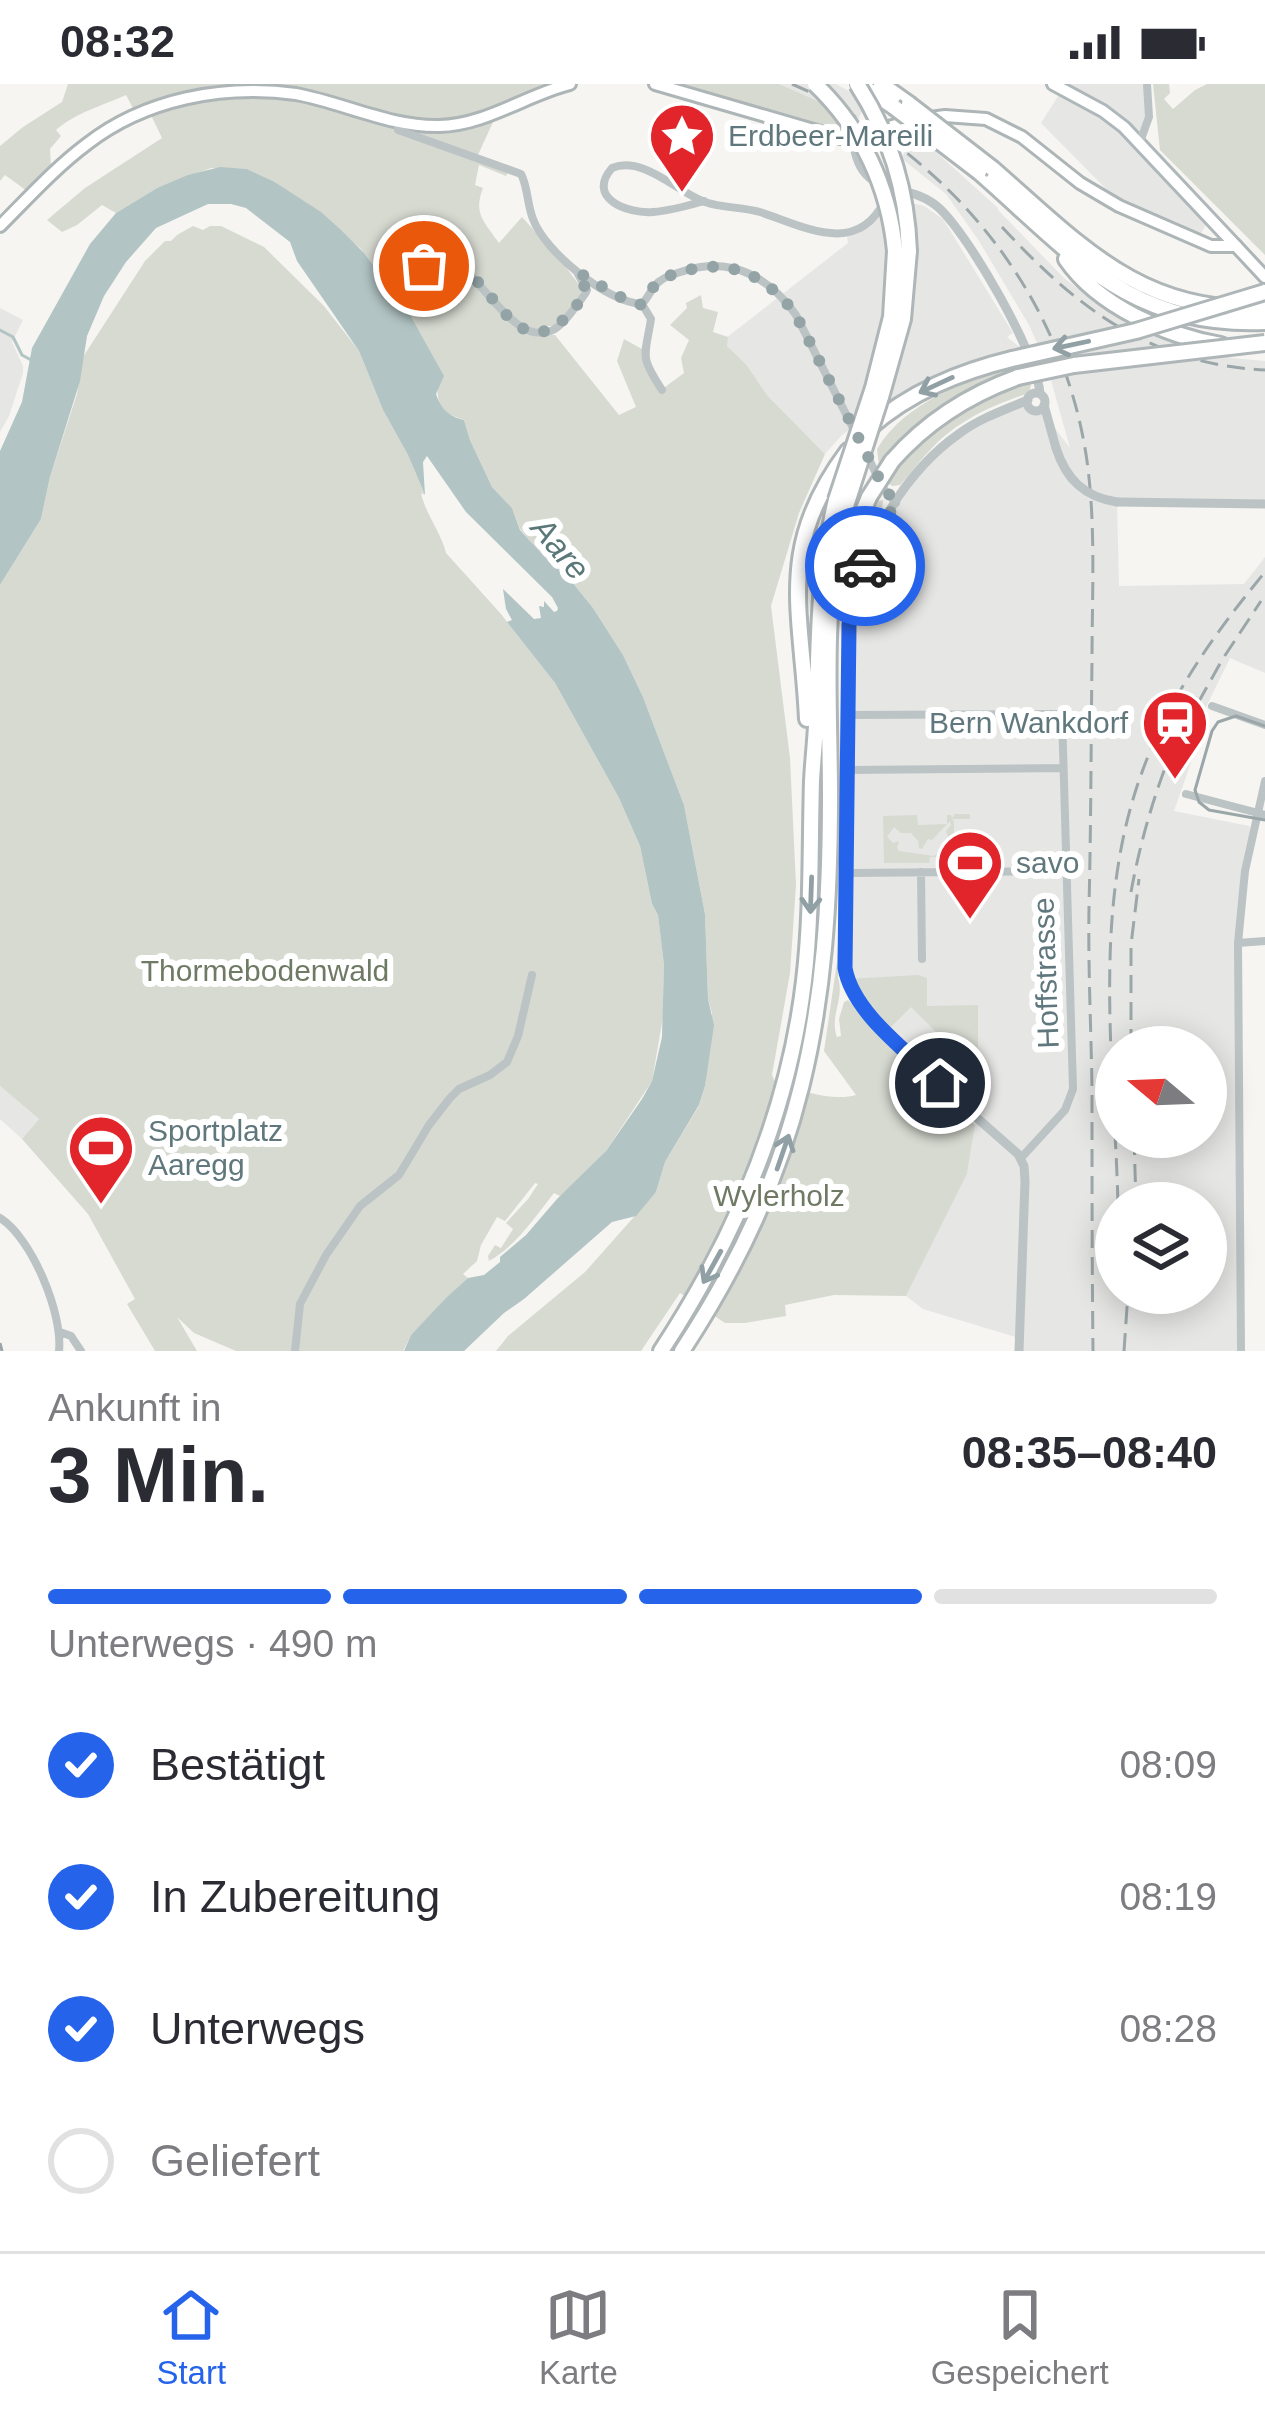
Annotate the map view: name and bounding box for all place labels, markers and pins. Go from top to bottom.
place icon: Erdbeer-Mareili [647,101,717,195]
place label: Erdbeer-Mareili [728,119,933,152]
pin [373,215,475,317]
station icon: Bern Wankdorf [1140,688,1210,782]
place label: Bern Wankdorf [929,706,1129,739]
sports icon: savo [935,828,1005,922]
place label: savo [1016,846,1079,879]
pin [889,1032,991,1134]
sports icon: Sportplatz Aaregg [66,1113,136,1207]
place label: Sportplatz Aaregg [148,1114,283,1181]

